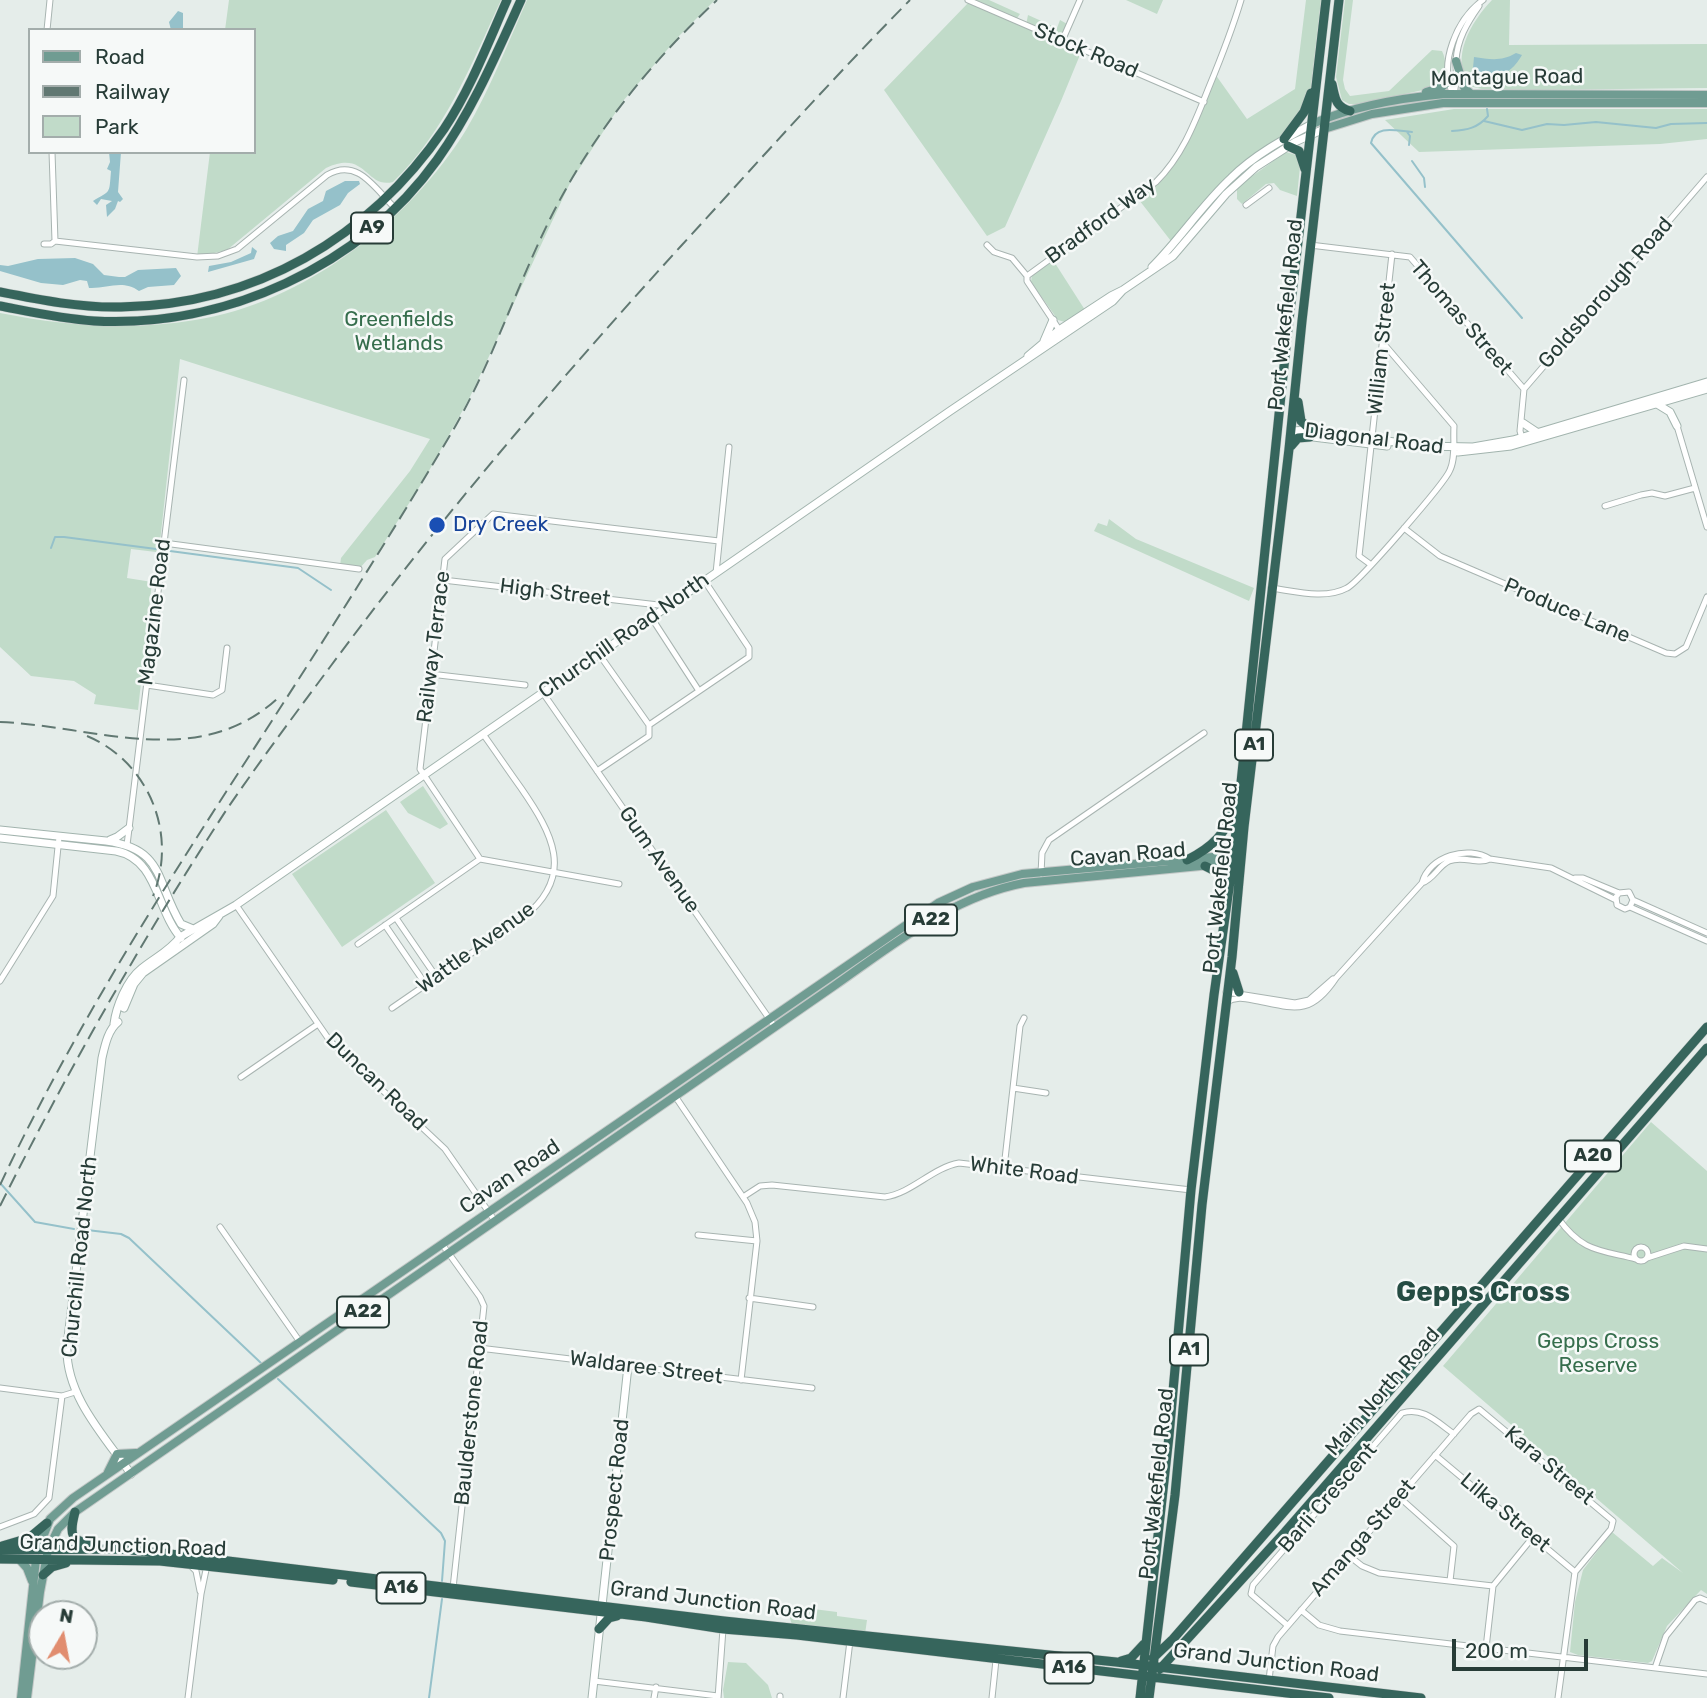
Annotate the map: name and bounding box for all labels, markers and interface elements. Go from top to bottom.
street label: Stock Road [1030,18,1142,84]
legend [28,28,256,154]
text: Road [95,44,145,69]
street label: Montague Road [1430,64,1584,92]
text: Railway [95,79,170,104]
text: Park [95,114,139,139]
street label: Bradford Way [1041,172,1161,270]
road number: A9 [351,212,393,244]
street label: Goldsborough Road [1534,212,1678,374]
street label: Port Wakefield Road [1263,218,1309,412]
street label: Thomas Street [1404,256,1518,380]
street label: William Street [1363,281,1401,417]
park label: Greenfields Wetlands [344,307,454,357]
street label: Diagonal Road [1303,418,1445,460]
place label: Dry Creek [453,512,548,538]
marker: Dry Creek [427,515,447,535]
street label: Magazine Road [134,537,176,687]
street label: Churchill Road North [534,568,714,704]
street label: Railway Terrace [412,570,456,724]
street label: Produce Lane [1500,573,1634,649]
street label: High Street [498,574,612,612]
road number: A1 [1235,730,1273,760]
street label: Port Wakefield Road [1198,781,1244,975]
street label: Gum Avenue [613,802,705,918]
street label: Cavan Road [1069,837,1187,873]
street label: Wattle Avenue [412,897,540,999]
road number: A22 [905,904,957,936]
street label: Duncan Road [320,1028,432,1136]
street label: Cavan Road [455,1134,565,1220]
road number: A20 [1565,1140,1621,1172]
street label: White Road [968,1152,1080,1190]
street label: Churchill Road North [57,1155,103,1359]
district label: Gepps Cross [1396,1276,1570,1310]
road number: A22 [337,1296,389,1328]
street label: Baulderstone Road [450,1319,494,1507]
street label: Main North Road [1320,1323,1446,1461]
park label: Gepps Cross Reserve [1537,1329,1659,1379]
road number: A1 [1170,1334,1208,1366]
street label: Waldaree Street [568,1346,724,1390]
street label: Port Wakefield Road [1134,1387,1180,1581]
street label: Prospect Road [595,1418,635,1562]
street label: Kara Street [1499,1421,1599,1511]
street label: Barli Crescent [1273,1438,1383,1558]
street label: Lilka Street [1455,1468,1555,1558]
street label: Amanga Street [1305,1474,1421,1602]
street label: Grand Junction Road [19,1530,227,1562]
road number: A16 [376,1572,426,1604]
street label: Grand Junction Road [609,1576,817,1626]
north arrow [28,1600,98,1670]
text: N [58,1603,75,1628]
scale bar [1455,1624,1592,1668]
street label: Grand Junction Road [1172,1638,1380,1688]
text: 200 m [1465,1638,1528,1663]
road number: A16 [1044,1652,1094,1684]

